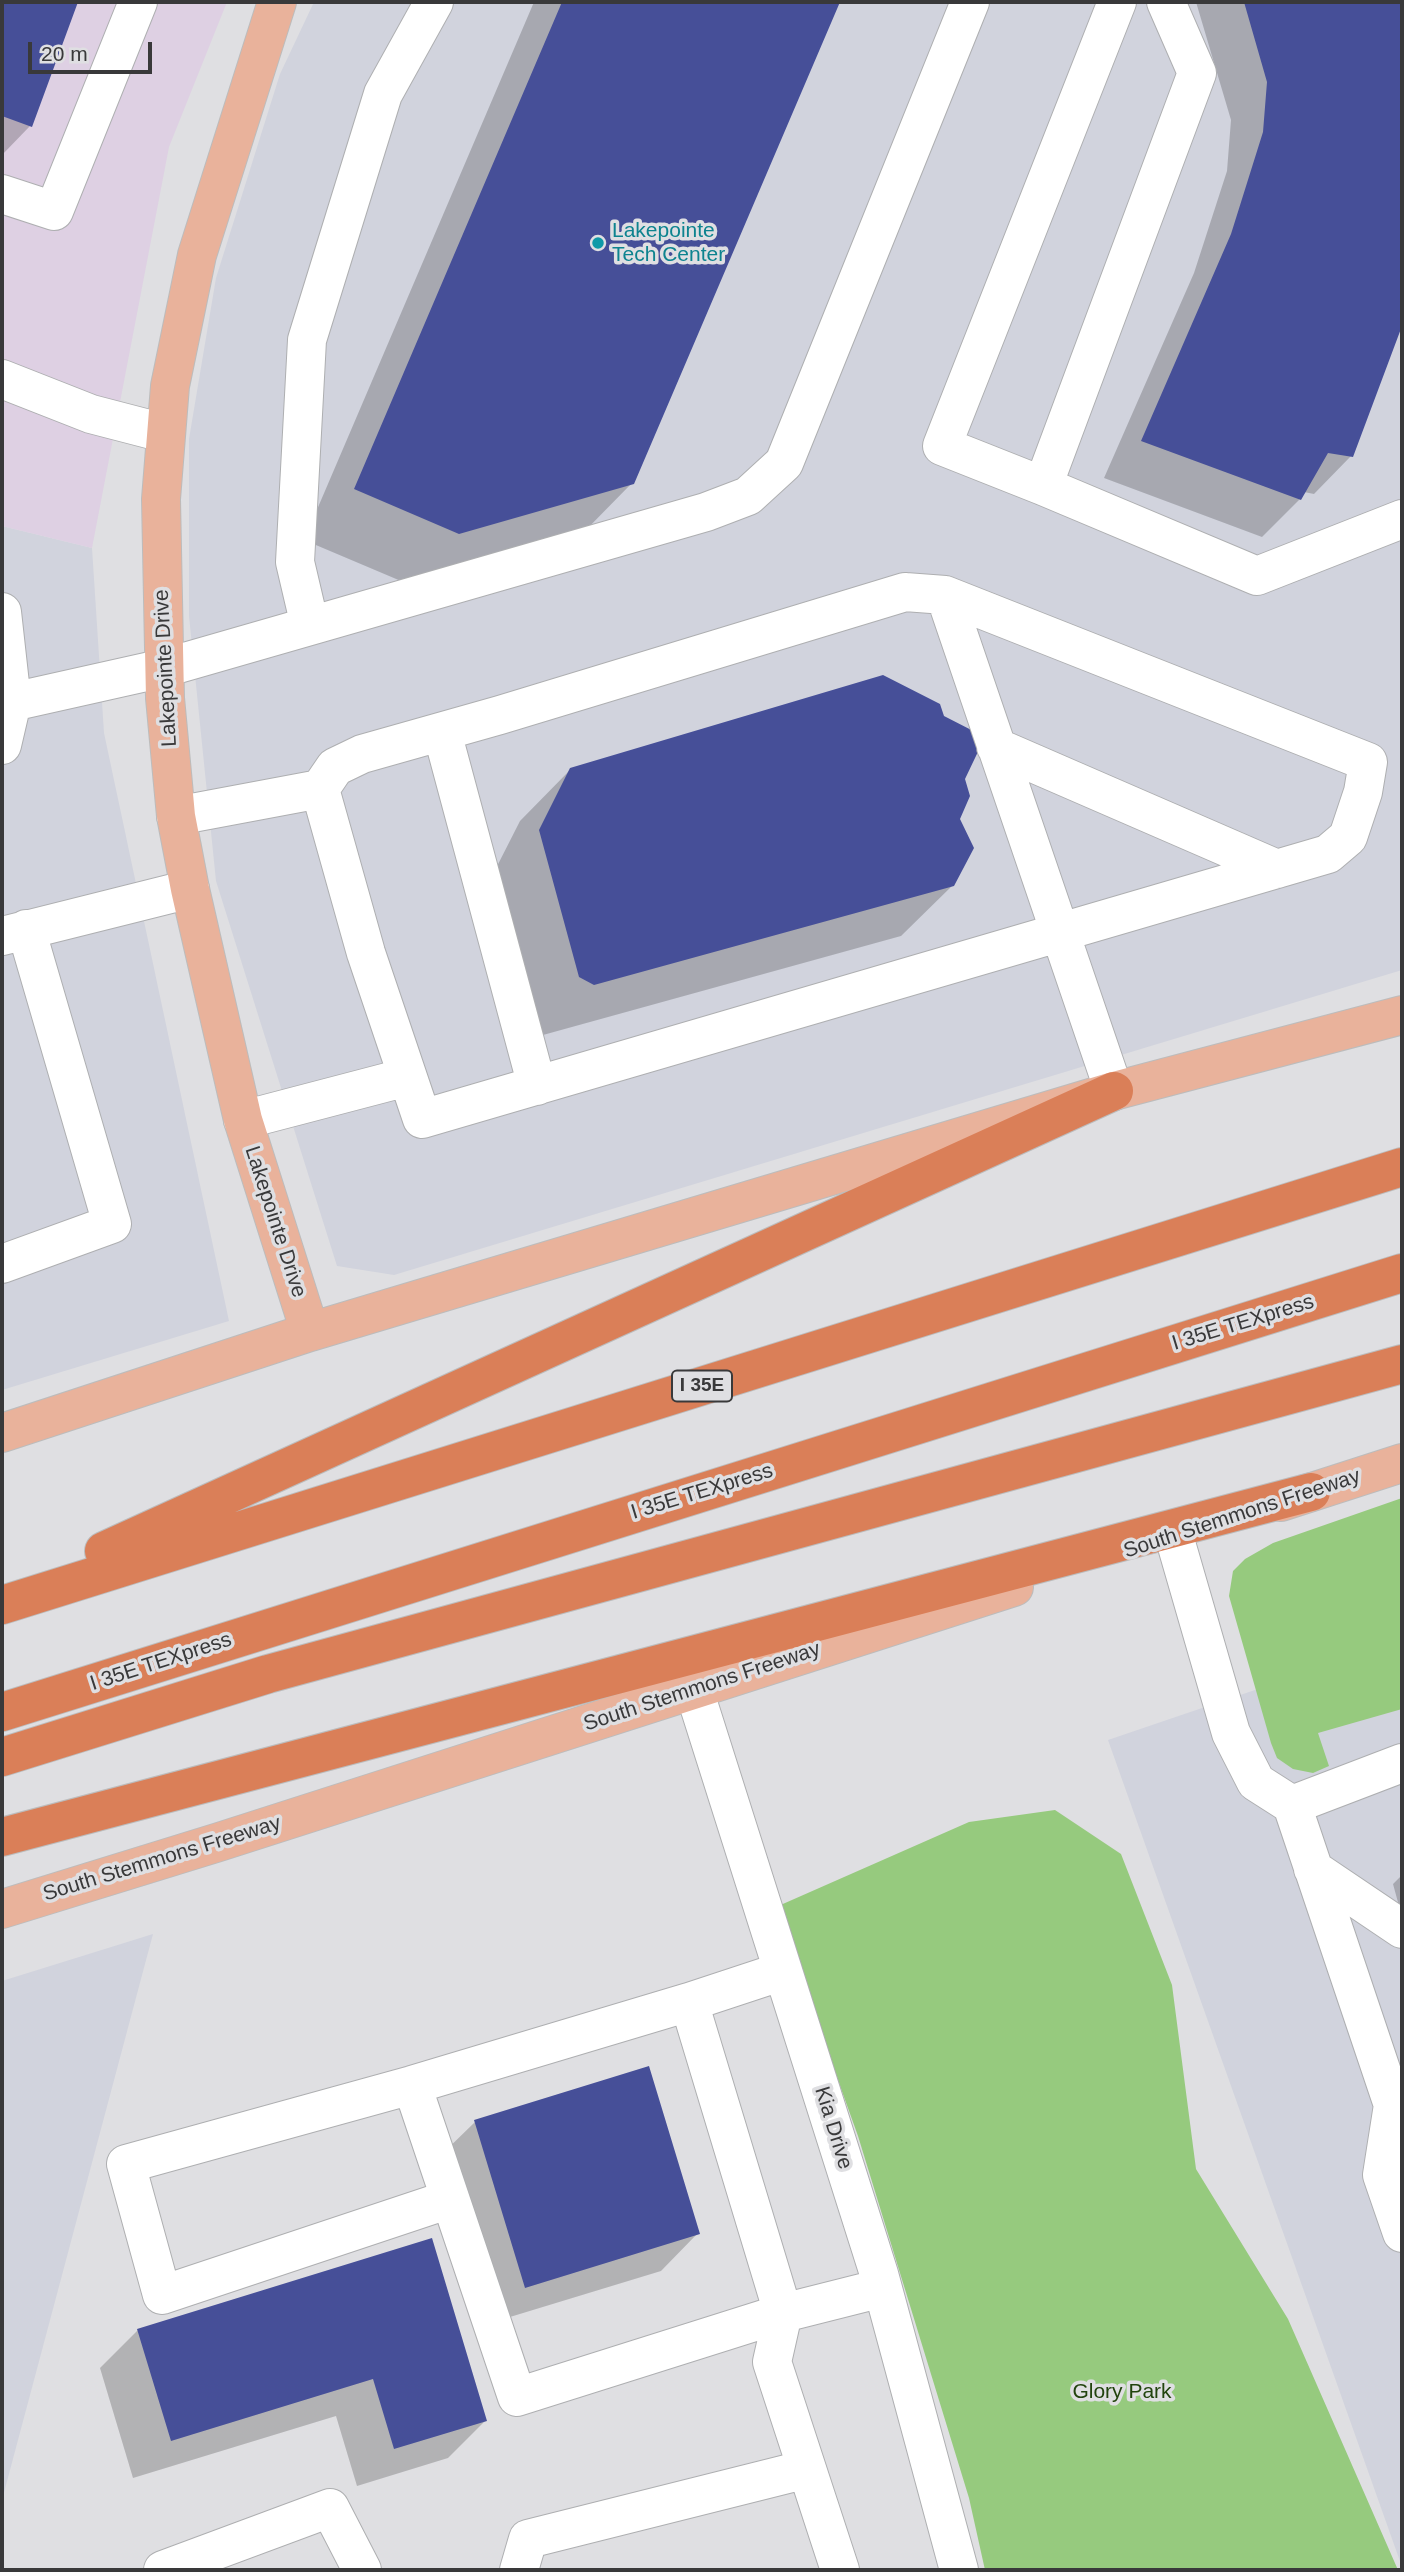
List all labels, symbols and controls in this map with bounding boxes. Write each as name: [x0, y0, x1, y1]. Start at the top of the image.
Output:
scale bar: [32, 28, 156, 72]
text: 20 m: [41, 42, 88, 65]
place label: Lakepointe Tech Center: [612, 218, 725, 268]
marker: Lakepointe Tech Center: [590, 235, 606, 251]
street label: Lakepointe Drive: [149, 589, 183, 747]
street label: Lakepointe Drive: [239, 1143, 311, 1301]
street label: I 35E TEXpress: [1169, 1289, 1317, 1357]
road number: I 35E: [672, 1370, 732, 1402]
street label: I 35E TEXpress: [628, 1458, 776, 1526]
street label: South Stemmons Freeway: [1120, 1464, 1364, 1564]
street label: I 35E TEXpress: [87, 1627, 235, 1697]
street label: South Stemmons Freeway: [580, 1637, 824, 1737]
street label: South Stemmons Freeway: [40, 1811, 284, 1907]
street label: Kia Drive: [808, 2084, 858, 2172]
park label: Glory Park: [1072, 2379, 1172, 2405]

